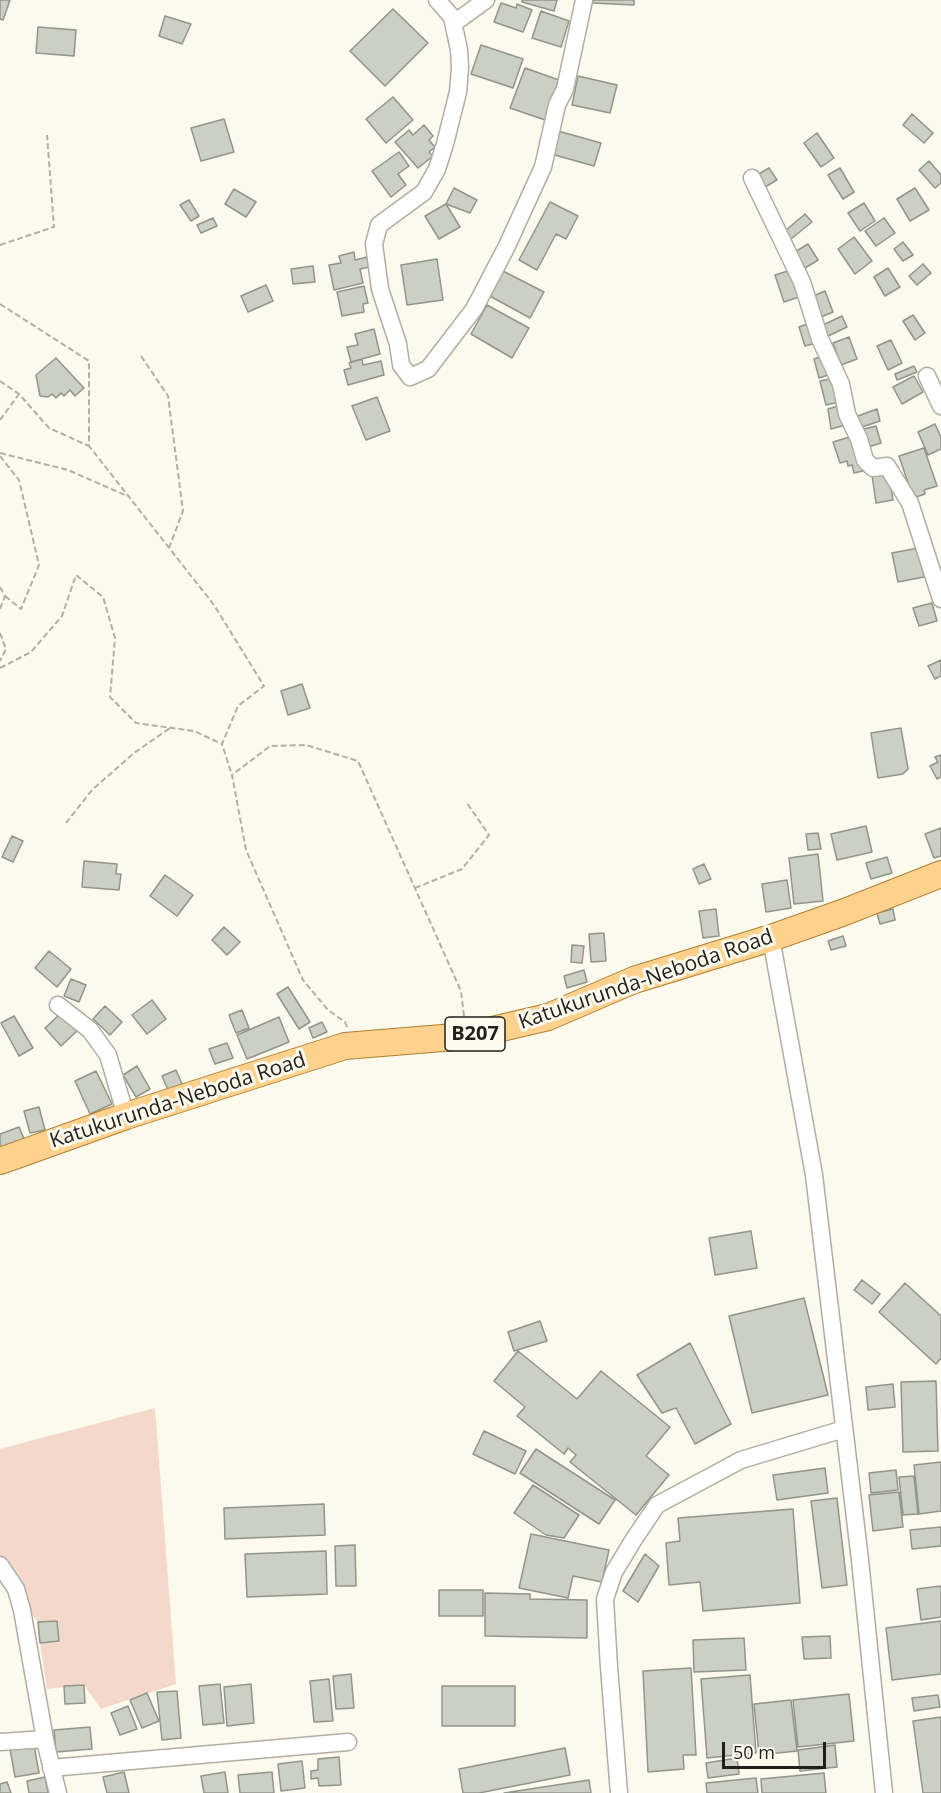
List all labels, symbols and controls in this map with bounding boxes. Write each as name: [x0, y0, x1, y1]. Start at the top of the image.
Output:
street label: Katukurunda-Neboda Road: [515, 925, 777, 1035]
road number: B207: [445, 1017, 505, 1051]
street label: Katukurunda-Neboda Road: [47, 1048, 309, 1154]
scale bar: [725, 1730, 828, 1768]
text: 50 m: [733, 1740, 775, 1764]

